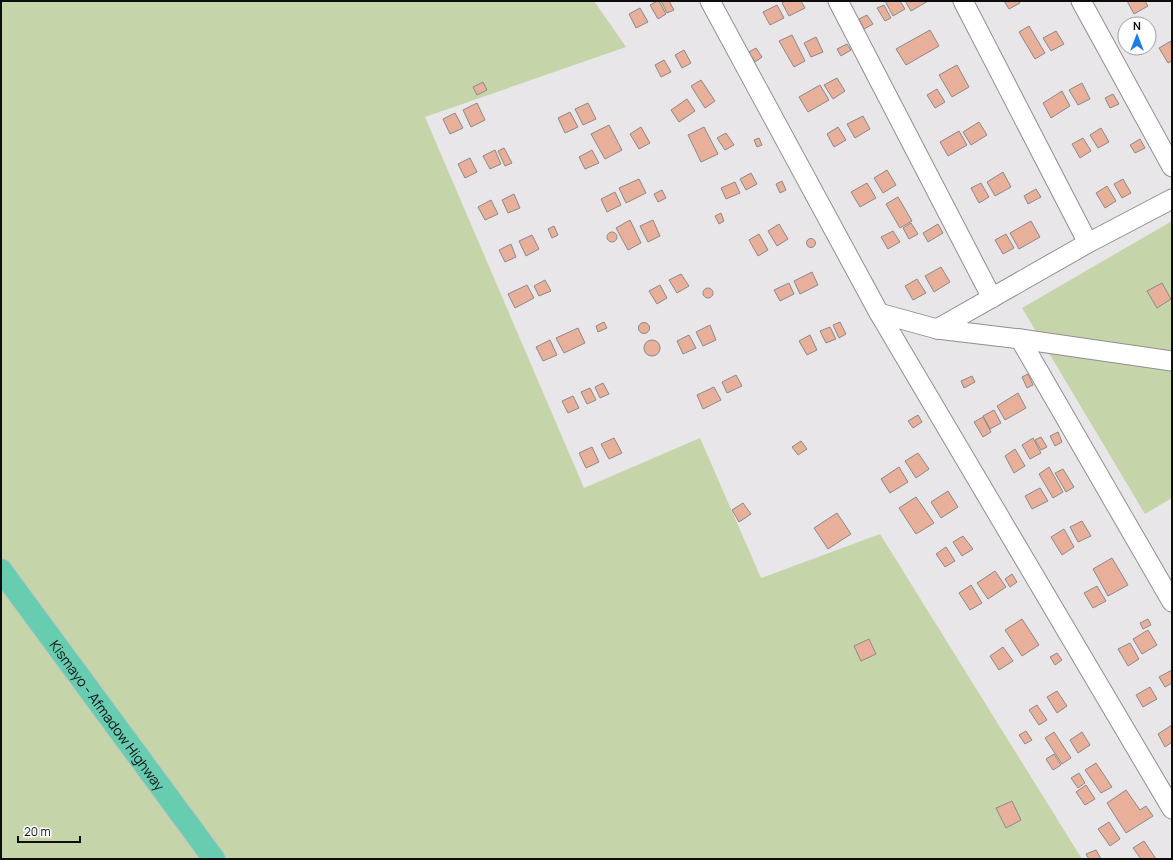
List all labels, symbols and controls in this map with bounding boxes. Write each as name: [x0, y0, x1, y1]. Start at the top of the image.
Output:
north arrow: [1117, 16, 1157, 56]
text: N: [1133, 18, 1141, 33]
street label: Kismayo - Afmadow Highway: [46, 636, 170, 795]
scale bar: [18, 818, 80, 844]
text: 20 m: [24, 823, 51, 840]

